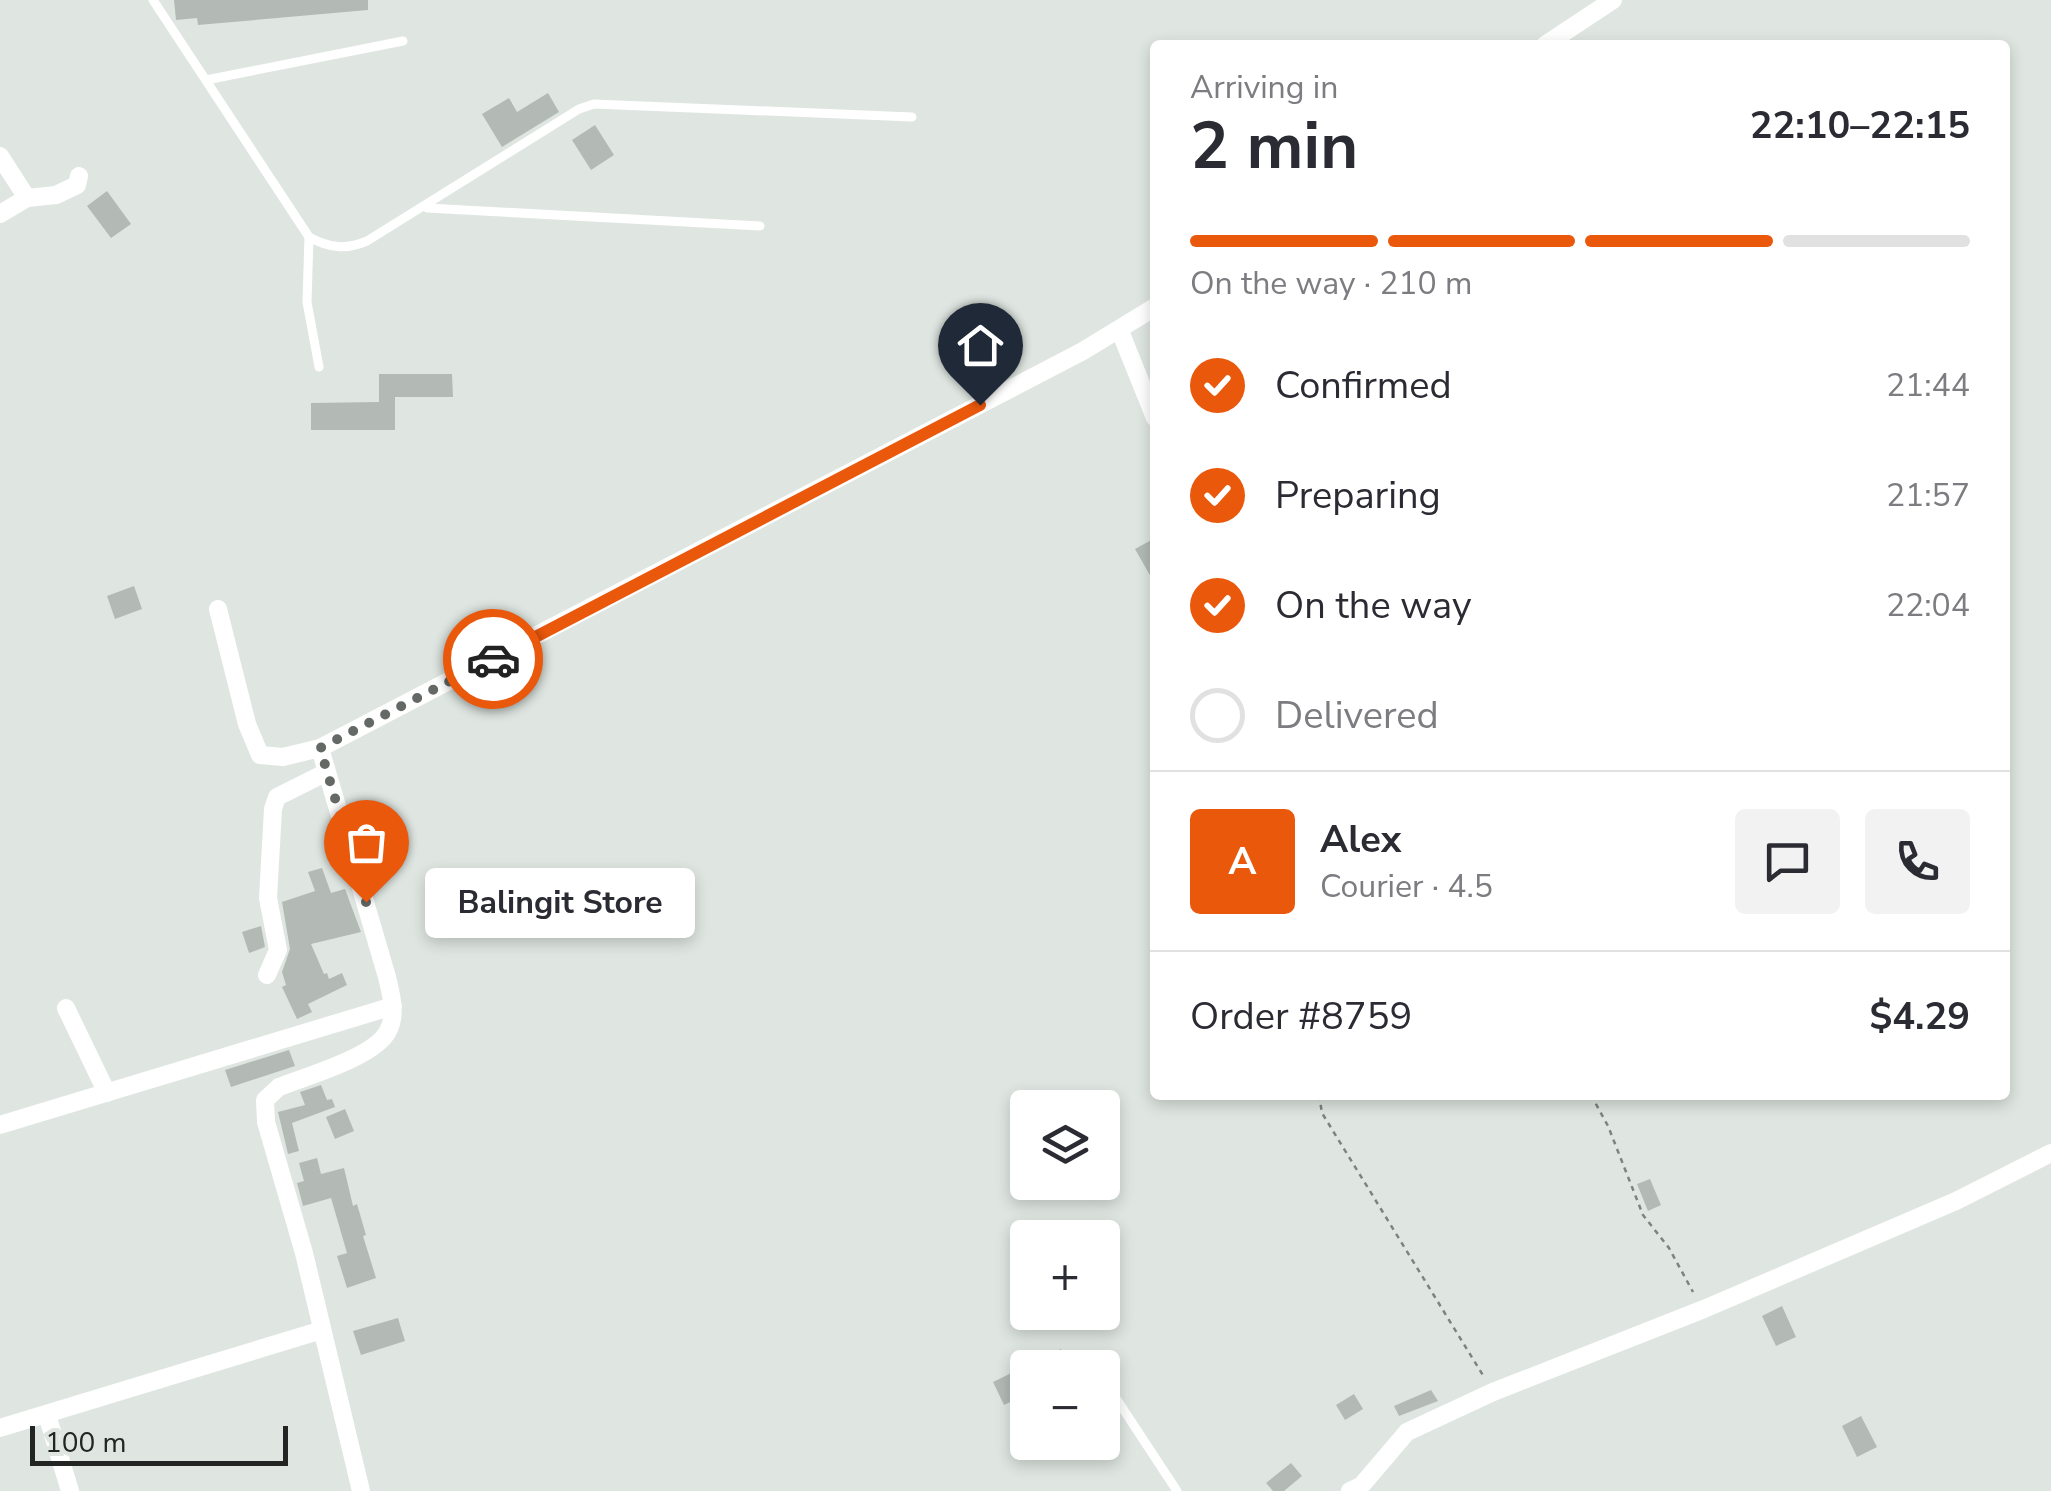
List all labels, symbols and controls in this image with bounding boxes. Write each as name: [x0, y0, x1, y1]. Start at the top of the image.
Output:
text: Arriving in: [1190, 66, 1338, 109]
text: 22:10–22:15: [1750, 100, 1970, 151]
text: 2 min: [1190, 102, 1358, 191]
text: On the way · 210 m: [1190, 262, 1472, 305]
pin: [938, 303, 1023, 406]
icon: home: [953, 318, 1008, 373]
icon: check: [1190, 358, 1245, 413]
text: Confirmed: [1275, 360, 1452, 411]
text: 21:44: [1886, 364, 1970, 407]
icon: check: [1190, 468, 1245, 523]
text: Preparing: [1275, 470, 1441, 521]
text: 21:57: [1886, 474, 1970, 517]
icon: check: [1190, 578, 1245, 633]
text: On the way: [1275, 580, 1471, 631]
text: 22:04: [1886, 584, 1970, 627]
courier: [443, 609, 543, 709]
icon: car: [466, 632, 521, 687]
text: Delivered: [1275, 690, 1439, 741]
pin: [324, 800, 409, 903]
button: chat: [1735, 809, 1840, 914]
button: phone: [1865, 809, 1970, 914]
text: Alex: [1320, 814, 1401, 865]
icon: bag: [339, 815, 394, 870]
text: A: [1228, 836, 1257, 887]
text: Courier · 4.5: [1320, 865, 1493, 908]
callout: Balingit Store: [426, 867, 696, 937]
text: Balingit Store: [457, 881, 663, 924]
text: Order #8759: [1190, 991, 1412, 1042]
text: $4.29: [1869, 991, 1970, 1042]
map controls: [1010, 1090, 1120, 1460]
button: layers: [1010, 1090, 1120, 1200]
button: +: [1010, 1220, 1120, 1330]
button: −: [1010, 1350, 1120, 1460]
scale bar: [30, 1421, 288, 1466]
text: 100 m: [45, 1424, 127, 1462]

